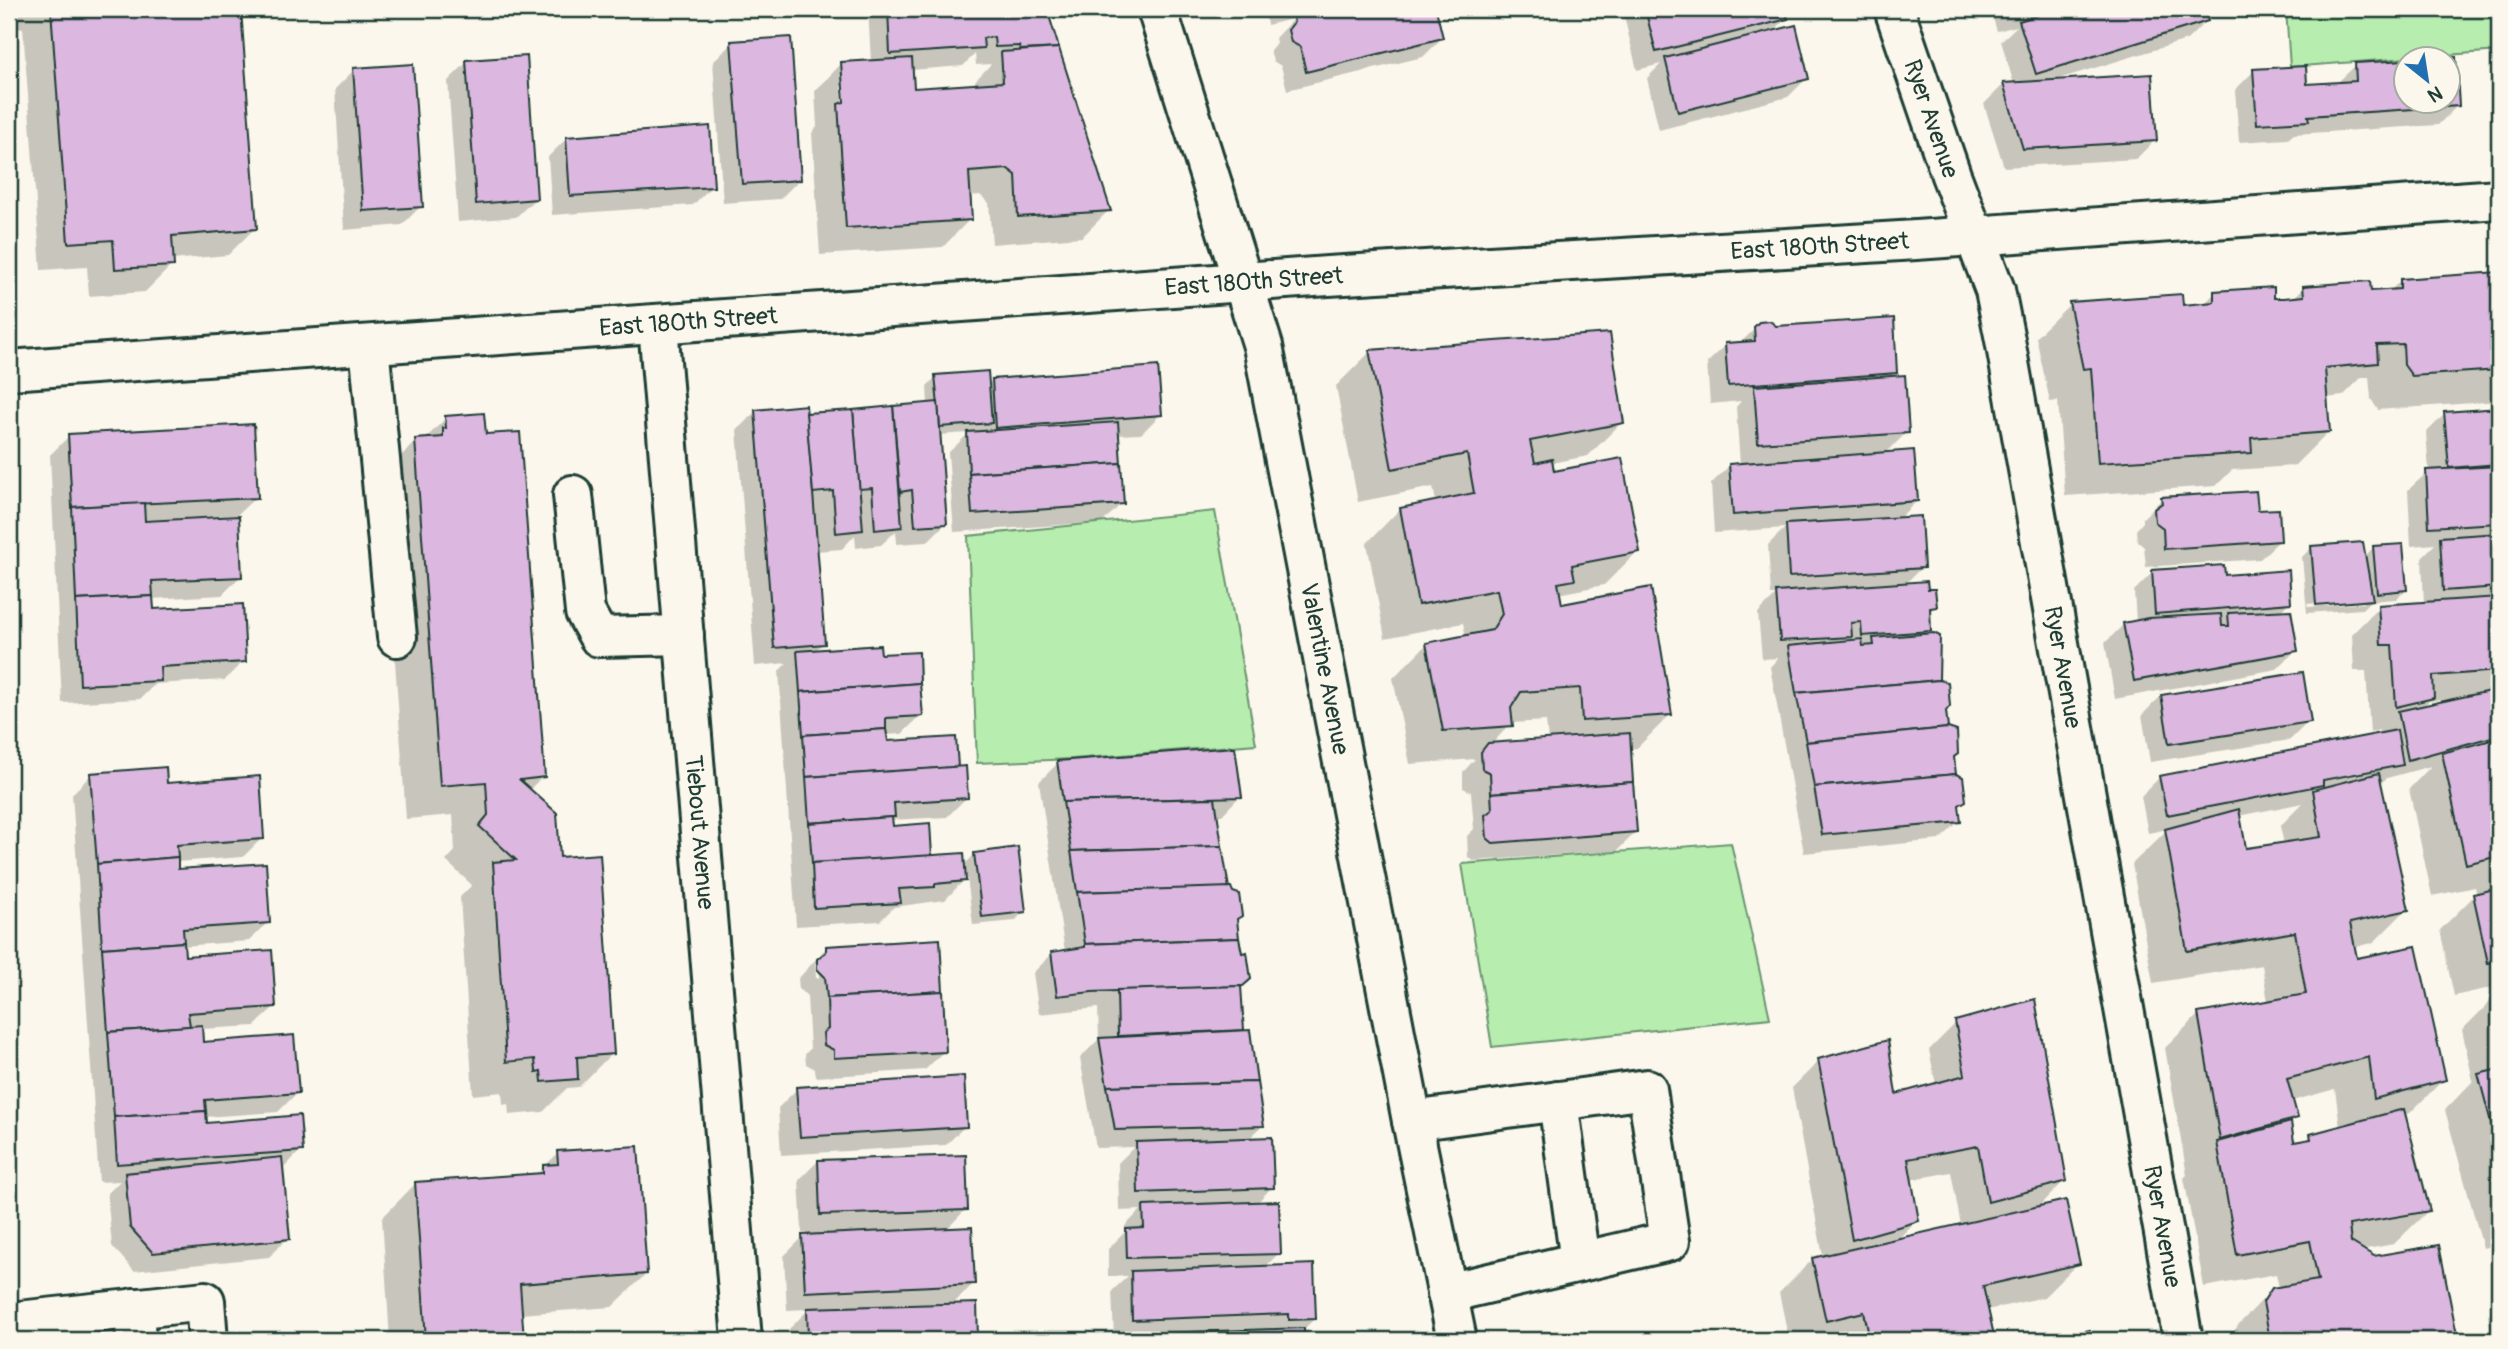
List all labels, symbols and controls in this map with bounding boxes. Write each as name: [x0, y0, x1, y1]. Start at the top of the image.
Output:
north arrow: [2392, 46, 2462, 116]
street label: Ryer Avenue: [1898, 56, 1965, 182]
text: N: [2423, 80, 2447, 108]
street label: East 180th Street: [1730, 226, 1910, 266]
street label: East 180th Street: [1164, 261, 1344, 302]
street label: East 180th Street: [598, 301, 779, 342]
street label: Valentine Avenue: [1294, 581, 1356, 757]
street label: Ryer Avenue: [2038, 604, 2088, 731]
street label: Tiebout Avenue: [679, 754, 721, 911]
street label: Ryer Avenue: [2138, 1163, 2188, 1290]

